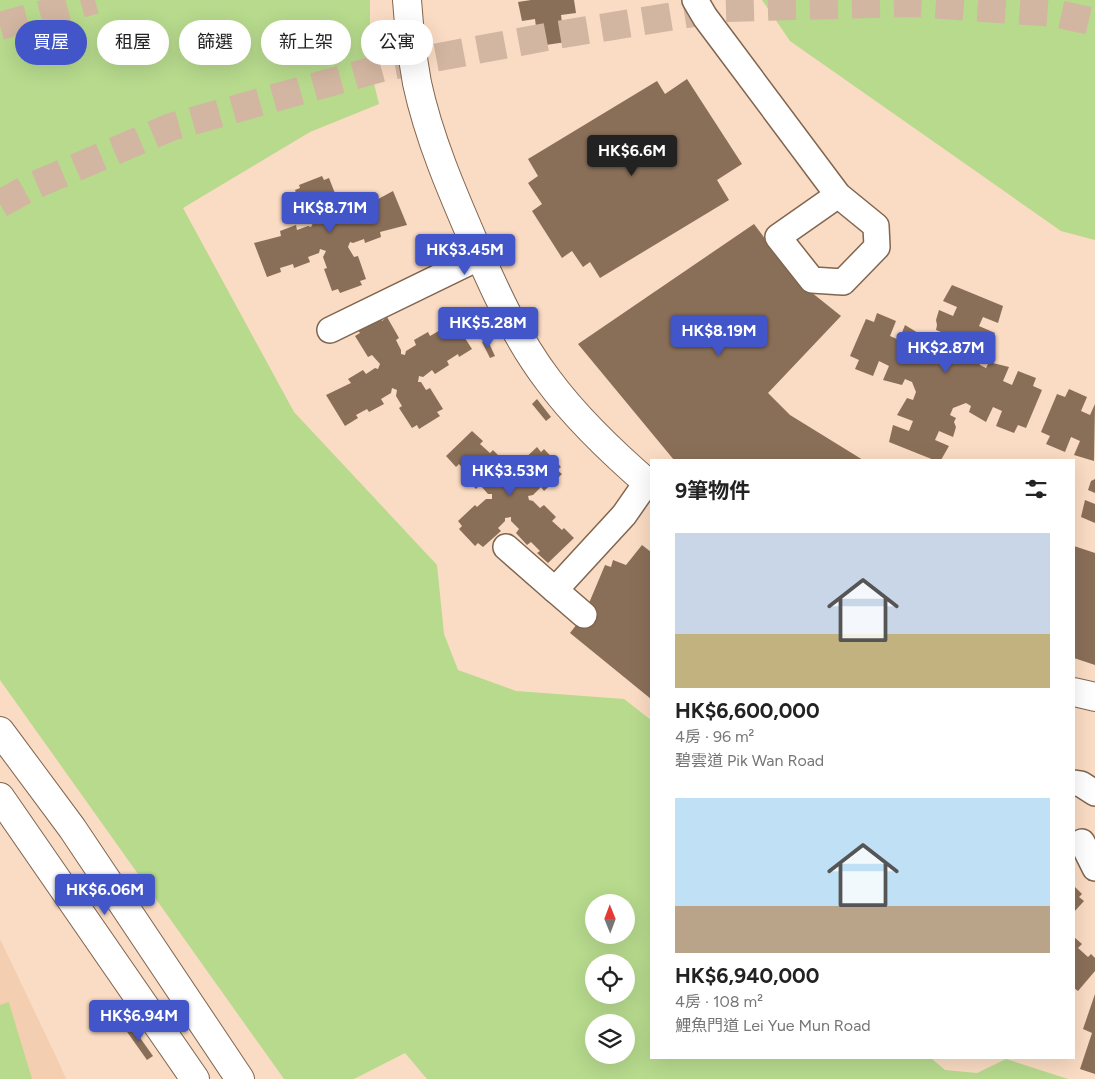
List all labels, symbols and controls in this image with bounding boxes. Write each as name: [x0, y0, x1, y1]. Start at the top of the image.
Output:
chip: 買屋: [15, 20, 87, 65]
chip: 租屋: [97, 20, 169, 65]
chip: 篩選: [179, 20, 251, 65]
chip: 新上架: [261, 20, 351, 65]
chip: 公寓: [361, 20, 433, 65]
pin: HK$6.6M: [586, 134, 678, 177]
text: HK$6.6M: [598, 141, 666, 160]
pin: HK$8.71M: [278, 192, 382, 234]
text: HK$8.71M: [293, 198, 367, 217]
pin: HK$3.45M: [413, 234, 517, 276]
text: HK$3.45M: [426, 240, 504, 259]
pin: HK$5.28M: [436, 306, 540, 349]
text: HK$5.28M: [449, 313, 527, 332]
pin: HK$8.19M: [667, 314, 771, 357]
text: HK$8.19M: [681, 321, 757, 340]
pin: HK$2.87M: [894, 332, 998, 374]
text: HK$2.87M: [907, 338, 985, 357]
pin: HK$3.53M: [458, 454, 562, 497]
text: HK$3.53M: [472, 461, 548, 480]
icon: filters: [1022, 475, 1050, 503]
text: 9筆物件: [675, 478, 750, 503]
icon: home: [818, 565, 908, 655]
text: HK$6,600,000: [675, 698, 820, 723]
text: 4房 · 96 m²: [675, 727, 754, 746]
text: 碧雲道 Pik Wan Road: [675, 751, 824, 770]
icon: home: [818, 830, 908, 920]
pin: HK$6.06M: [53, 874, 157, 916]
text: HK$6.06M: [66, 880, 144, 899]
north arrow: [585, 894, 635, 944]
map controls: [585, 894, 635, 1064]
button: locate: [585, 954, 635, 1004]
text: HK$6,940,000: [675, 963, 819, 988]
text: 4房 · 108 m²: [675, 992, 763, 1011]
pin: HK$6.94M: [87, 1000, 191, 1042]
text: HK$6.94M: [100, 1006, 178, 1025]
button: layers: [585, 1014, 635, 1064]
text: 鯉魚門道 Lei Yue Mun Road: [675, 1016, 871, 1035]

